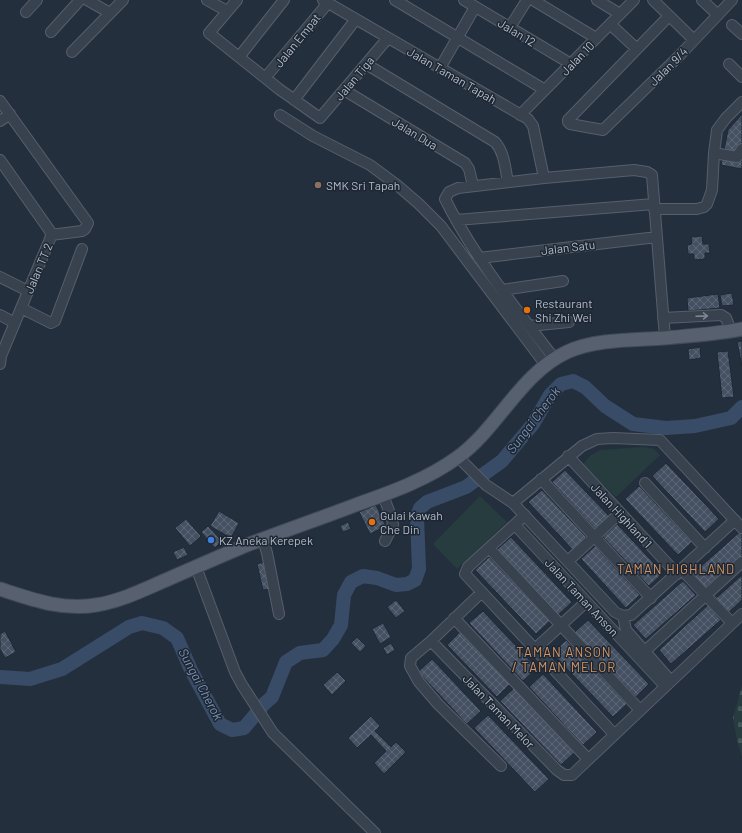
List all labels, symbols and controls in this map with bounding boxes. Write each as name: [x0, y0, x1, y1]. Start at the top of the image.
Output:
street label: Jalan Empat: [271, 10, 323, 70]
street label: Jalan 12: [496, 15, 538, 49]
street label: Jalan 10: [557, 38, 597, 78]
street label: Jalan Taman Tapah: [405, 44, 499, 106]
street label: Jalan 9/4: [646, 44, 690, 88]
street label: Jalan Tiga: [332, 53, 376, 103]
street label: Jalan Dua: [390, 114, 440, 152]
place label: SMK Sri Tapah: [326, 178, 400, 192]
marker: SMK Sri Tapah: [313, 180, 323, 190]
street label: Jalan Satu: [540, 237, 596, 257]
street label: Jalan TT 2: [21, 241, 55, 295]
place label: Restaurant Shi Zhi Wei: [535, 296, 593, 324]
marker: Restaurant Shi Zhi Wei: [522, 305, 532, 315]
one-way arrow: [695, 312, 708, 320]
water label: Sungai Cherok: [503, 383, 564, 456]
street label: Jalan Highland 1: [589, 480, 655, 550]
place label: Gulai Kawah Che Din: [380, 508, 443, 536]
marker: Gulai Kawah Che Din: [367, 517, 377, 527]
place label: KZ Aneka Kerepek: [219, 533, 313, 547]
marker: KZ Aneka Kerepek: [206, 535, 216, 545]
street label: Jalan Taman Anson: [542, 555, 622, 639]
district label: TAMAN HIGHLAND: [617, 561, 735, 577]
district label: TAMAN ANSON / TAMAN MELOR: [512, 644, 616, 675]
water label: Sungai Cherok: [175, 645, 227, 723]
street label: Jalan Taman Melor: [460, 671, 538, 751]

